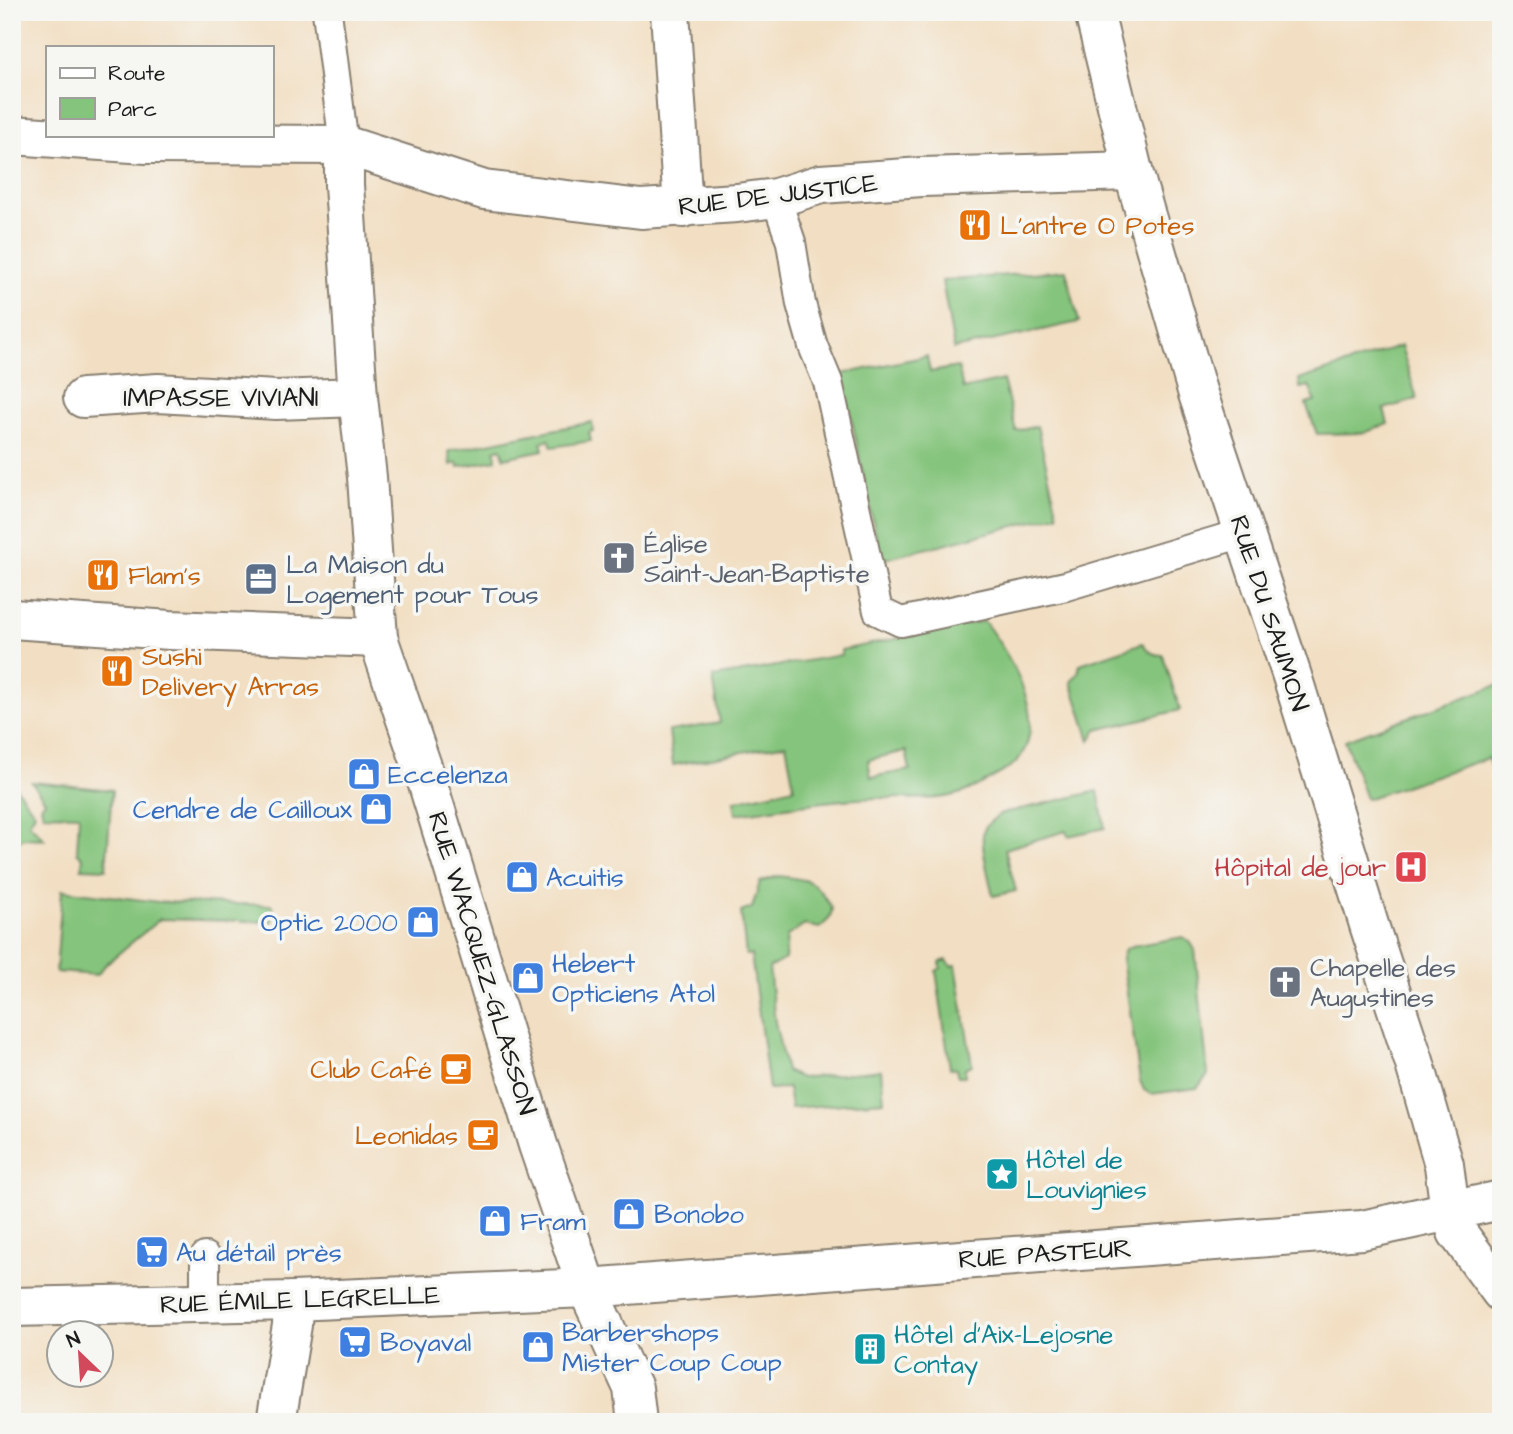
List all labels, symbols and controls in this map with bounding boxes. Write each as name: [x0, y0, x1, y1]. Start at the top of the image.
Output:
legend: [46, 46, 273, 136]
text: Route: [108, 59, 165, 88]
text: Parc: [108, 95, 157, 124]
street label: RUE DE JUSTICE: [676, 165, 880, 225]
restaurant icon: L'antre O Potes: [956, 206, 994, 244]
place label: L'antre O Potes: [1000, 208, 1194, 244]
street label: IMPASSE VIVIANI: [123, 380, 319, 416]
street label: RUE DU SAUMON: [1220, 511, 1318, 716]
place label: Église Saint-Jean-Baptiste: [644, 526, 870, 592]
church icon: Église Saint-Jean-Baptiste: [600, 539, 638, 577]
place label: La Maison du Logement pour Tous: [286, 547, 538, 615]
restaurant icon: Flam's: [84, 556, 122, 594]
place label: Flam's: [128, 558, 201, 594]
office icon: La Maison du Logement pour Tous: [242, 560, 280, 598]
place label: Sushi Delivery Arras: [142, 639, 319, 707]
restaurant icon: Sushi Delivery Arras: [98, 652, 136, 690]
shop icon: Eccelenza: [345, 755, 383, 793]
place label: Eccelenza: [388, 757, 508, 793]
shop icon: Cendre de Cailloux: [357, 790, 395, 828]
place label: Cendre de Cailloux: [133, 792, 353, 828]
street label: RUE WACQUEZ-GLASSON: [419, 807, 545, 1119]
hospital icon: Hôpital de jour: [1392, 848, 1430, 886]
place label: Hôpital de jour: [1214, 850, 1386, 886]
shop icon: Acuitis: [503, 858, 541, 896]
place label: Acuitis: [546, 860, 624, 896]
shop icon: Optic 2000: [404, 903, 442, 941]
place label: Optic 2000: [261, 905, 398, 941]
place label: Hebert Opticiens Atol: [552, 946, 715, 1012]
place label: Chapelle des Augustines: [1310, 950, 1456, 1018]
shop icon: Hebert Opticiens Atol: [509, 959, 547, 997]
church icon: Chapelle des Augustines: [1266, 963, 1304, 1001]
cafe icon: Club Café: [437, 1050, 475, 1088]
place label: Club Café: [310, 1052, 432, 1088]
cafe icon: Leonidas: [464, 1116, 502, 1154]
place label: Leonidas: [355, 1118, 458, 1154]
place label: Hôtel de Louvignies: [1026, 1142, 1147, 1210]
place icon: Hôtel de Louvignies: [983, 1155, 1021, 1193]
shop icon: Bonobo: [610, 1195, 648, 1233]
place label: Bonobo: [654, 1197, 744, 1233]
shop icon: Fram: [476, 1202, 514, 1240]
place label: Fram: [520, 1204, 587, 1240]
street label: RUE PASTEUR: [957, 1230, 1133, 1278]
supermarket icon: Au détail près: [133, 1233, 171, 1271]
place label: Au détail près: [176, 1235, 342, 1271]
street label: RUE ÉMILE LEGRELLE: [159, 1277, 441, 1323]
place label: Barbershops Mister Coup Coup: [562, 1315, 782, 1381]
place label: Hôtel d'Aix-Lejosne Contay: [894, 1317, 1113, 1385]
north arrow: [46, 1318, 116, 1388]
supermarket icon: Boyaval: [336, 1323, 374, 1361]
text: N: [62, 1325, 85, 1355]
place label: Boyaval: [380, 1325, 471, 1363]
shop icon: Barbershops Mister Coup Coup: [519, 1328, 557, 1366]
building icon: Hôtel d'Aix-Lejosne Contay: [851, 1330, 889, 1368]

